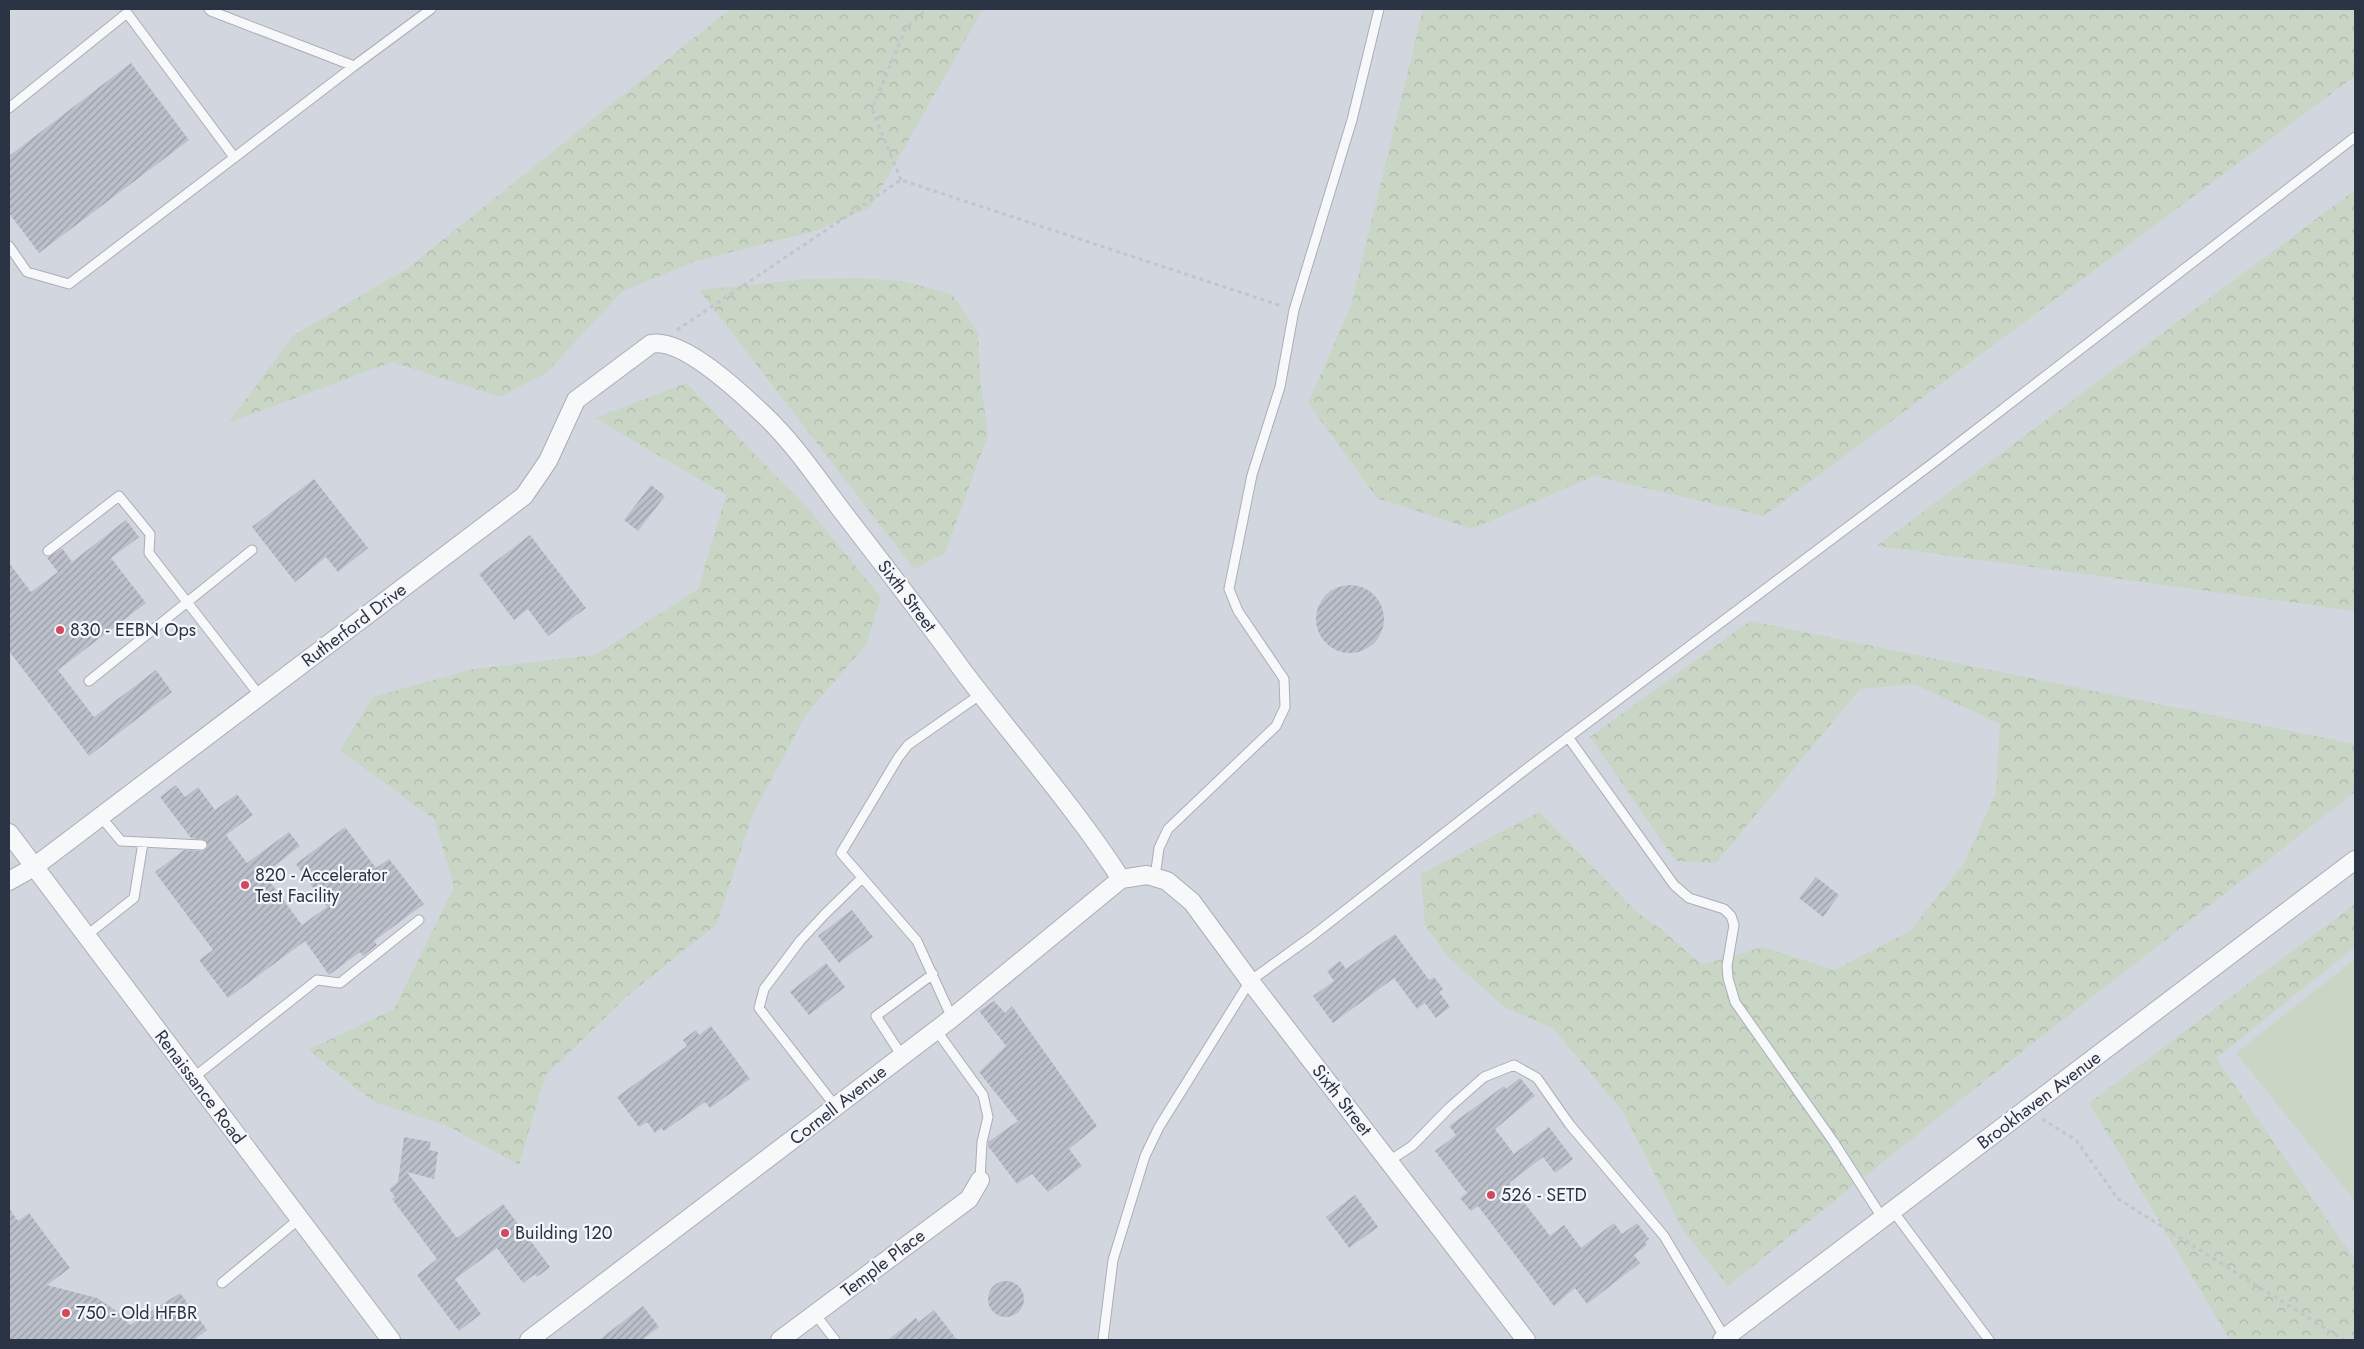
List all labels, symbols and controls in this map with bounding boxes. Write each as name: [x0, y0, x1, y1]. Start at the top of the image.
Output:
street label: Sixth Street: [871, 555, 943, 638]
street label: Rutherford Drive: [296, 577, 412, 673]
place label: 830 - EEBN Ops: [70, 617, 196, 643]
marker: 830 - EEBN Ops: [54, 624, 66, 636]
place label: 820 - Accelerator Test Facility: [255, 862, 388, 909]
marker: 820 - Accelerator Test Facility: [239, 879, 251, 891]
street label: Renaissance Road: [148, 1025, 252, 1149]
street label: Brookhaven Avenue: [1972, 1045, 2106, 1155]
street label: Cornell Avenue: [784, 1059, 892, 1151]
street label: Sixth Street: [1306, 1059, 1379, 1142]
place label: 526 - SETD: [1501, 1182, 1587, 1208]
marker: 526 - SETD: [1485, 1189, 1497, 1201]
place label: Building 120: [515, 1220, 613, 1246]
street label: Temple Place: [835, 1223, 931, 1303]
marker: Building 120: [499, 1227, 511, 1239]
place label: 750 - Old HFBR: [76, 1300, 197, 1326]
marker: 750 - Old HFBR: [60, 1307, 72, 1319]

